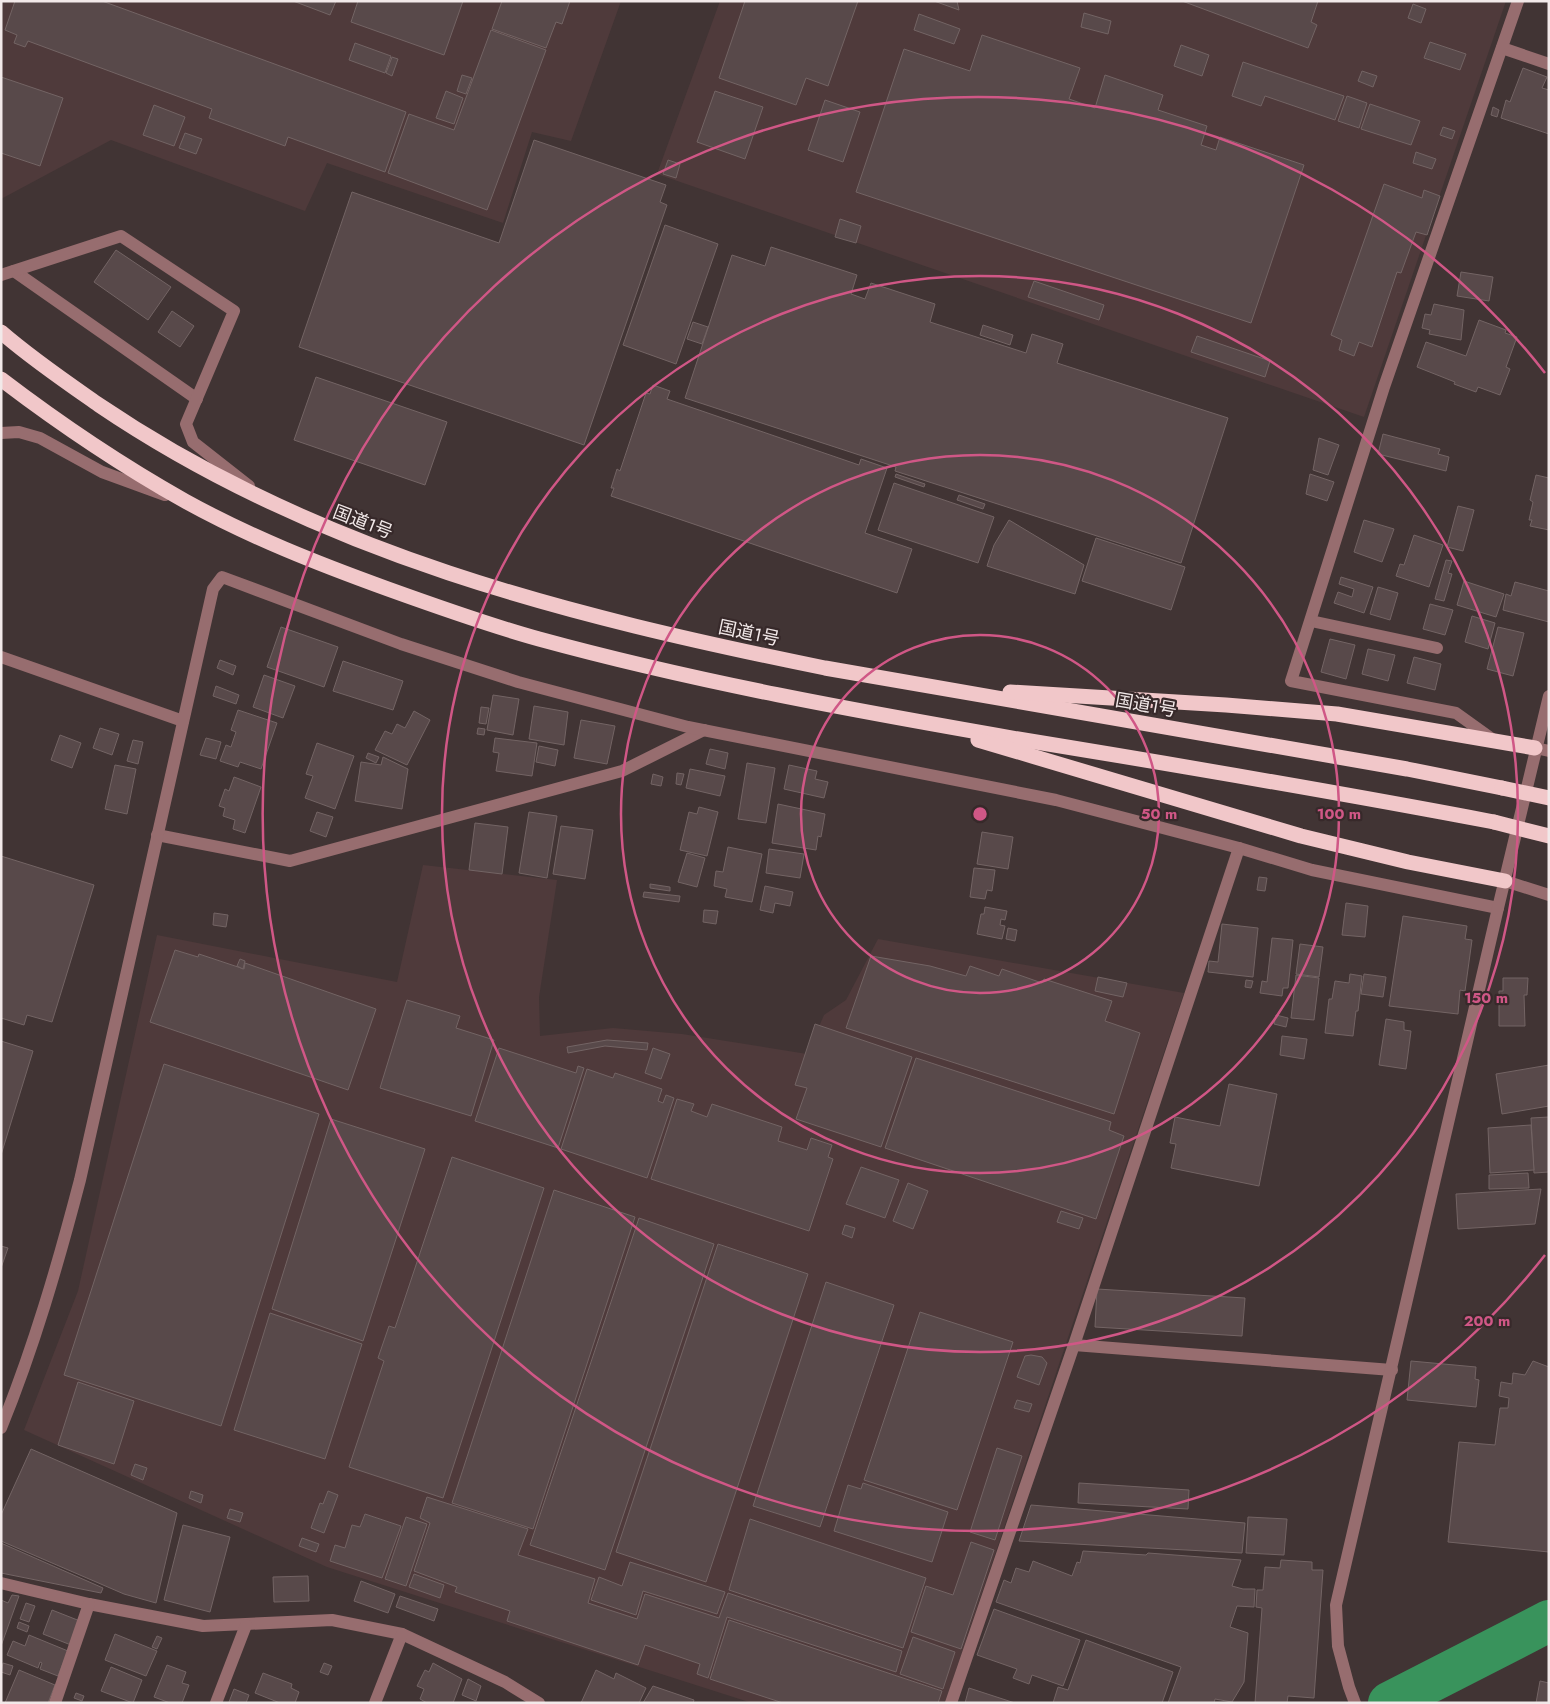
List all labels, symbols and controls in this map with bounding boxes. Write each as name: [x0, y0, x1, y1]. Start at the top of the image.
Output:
street label: 国道1号: [329, 499, 397, 545]
street label: 国道1号: [716, 614, 782, 652]
street label: 国道1号: [1113, 687, 1179, 723]
text: 50 m: [1141, 803, 1177, 825]
text: 100 m: [1317, 803, 1361, 825]
centre of rings: [971, 805, 989, 823]
text: 150 m: [1464, 987, 1508, 1009]
text: 200 m: [1464, 1310, 1510, 1332]

